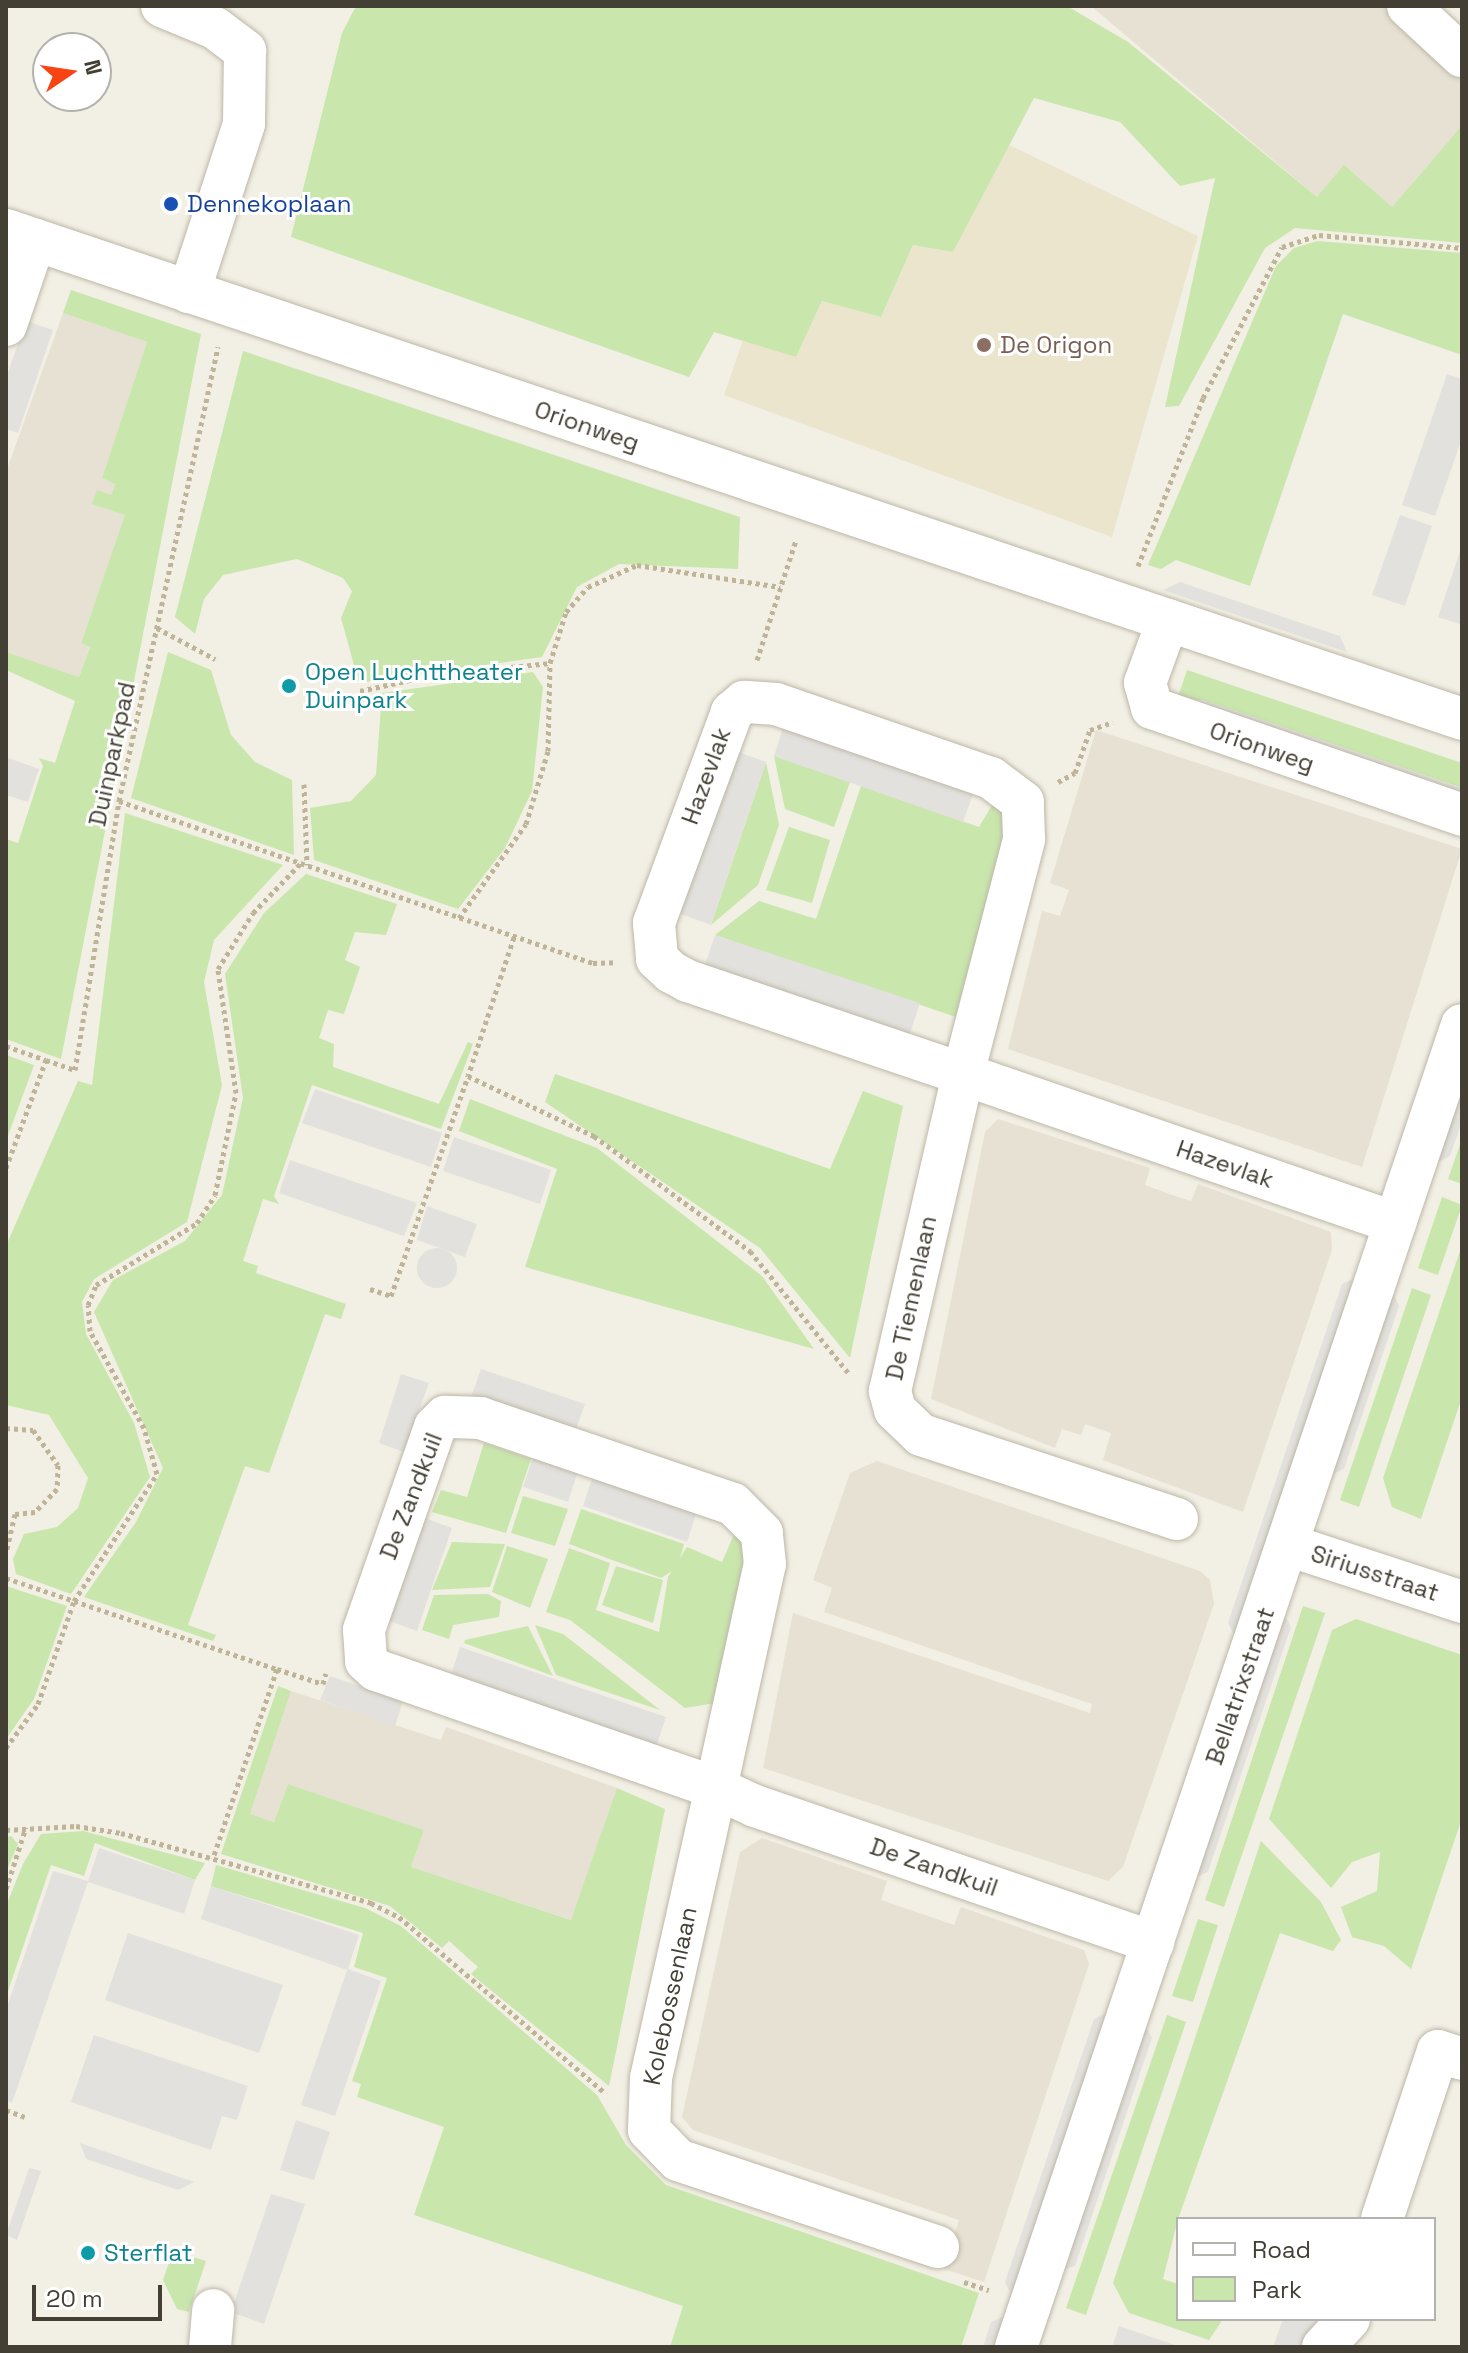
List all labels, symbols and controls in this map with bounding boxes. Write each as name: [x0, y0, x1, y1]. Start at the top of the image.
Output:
north arrow: [32, 32, 112, 112]
text: N: [78, 57, 109, 77]
place label: Dennekoplaan: [187, 190, 352, 218]
marker: Dennekoplaan: [162, 195, 180, 213]
place label: De Origon: [1000, 331, 1112, 359]
marker: De Origon: [975, 336, 993, 354]
street label: Orionweg: [531, 395, 643, 457]
place label: Open Luchttheater Duinpark: [305, 658, 523, 714]
marker: Open Luchttheater Duinpark: [280, 677, 298, 695]
street label: Duinparkpad: [83, 679, 141, 829]
street label: Orionweg: [1206, 716, 1318, 778]
street label: Hazevlak: [675, 724, 737, 828]
street label: Hazevlak: [1173, 1134, 1277, 1194]
street label: De Tiemenlaan: [879, 1213, 943, 1383]
street label: De Zandkuil: [374, 1429, 448, 1563]
street label: Siriusstraat: [1307, 1539, 1443, 1607]
street label: Bellatrixstraat: [1200, 1603, 1280, 1769]
street label: De Zandkuil: [866, 1832, 1002, 1902]
street label: Kolebossenlaan: [637, 1904, 703, 2088]
legend: [1176, 2217, 1436, 2321]
text: Road: [1252, 2234, 1311, 2265]
place label: Sterflat: [104, 2239, 193, 2267]
marker: Sterflat: [79, 2244, 97, 2262]
scale bar: [36, 2269, 166, 2319]
text: Park: [1252, 2274, 1302, 2305]
text: 20 m: [46, 2283, 103, 2314]

